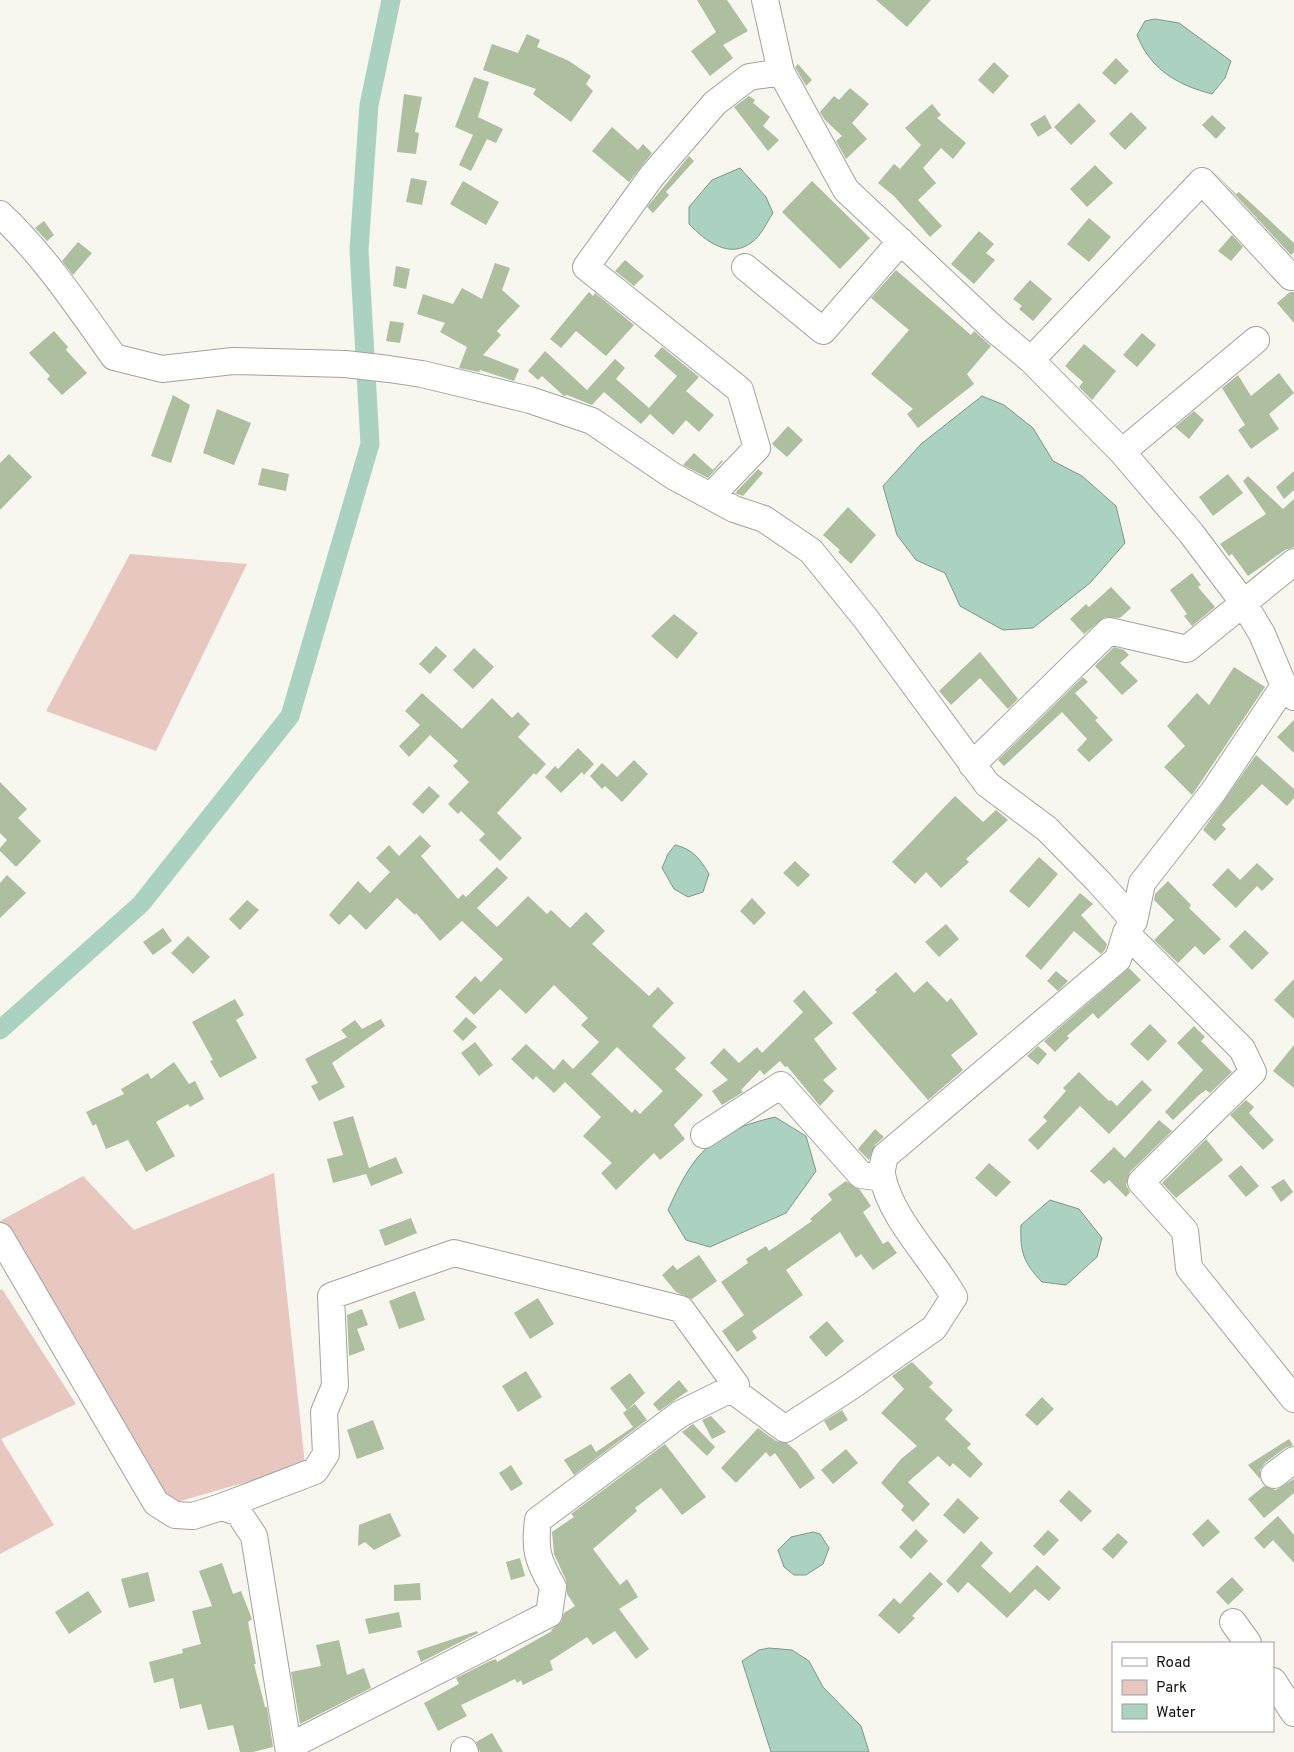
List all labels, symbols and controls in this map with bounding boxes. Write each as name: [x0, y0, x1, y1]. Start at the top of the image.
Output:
legend: [1112, 1642, 1274, 1732]
text: Road: [1156, 1654, 1191, 1673]
text: Park: [1156, 1679, 1187, 1698]
text: Water: [1156, 1704, 1196, 1723]

